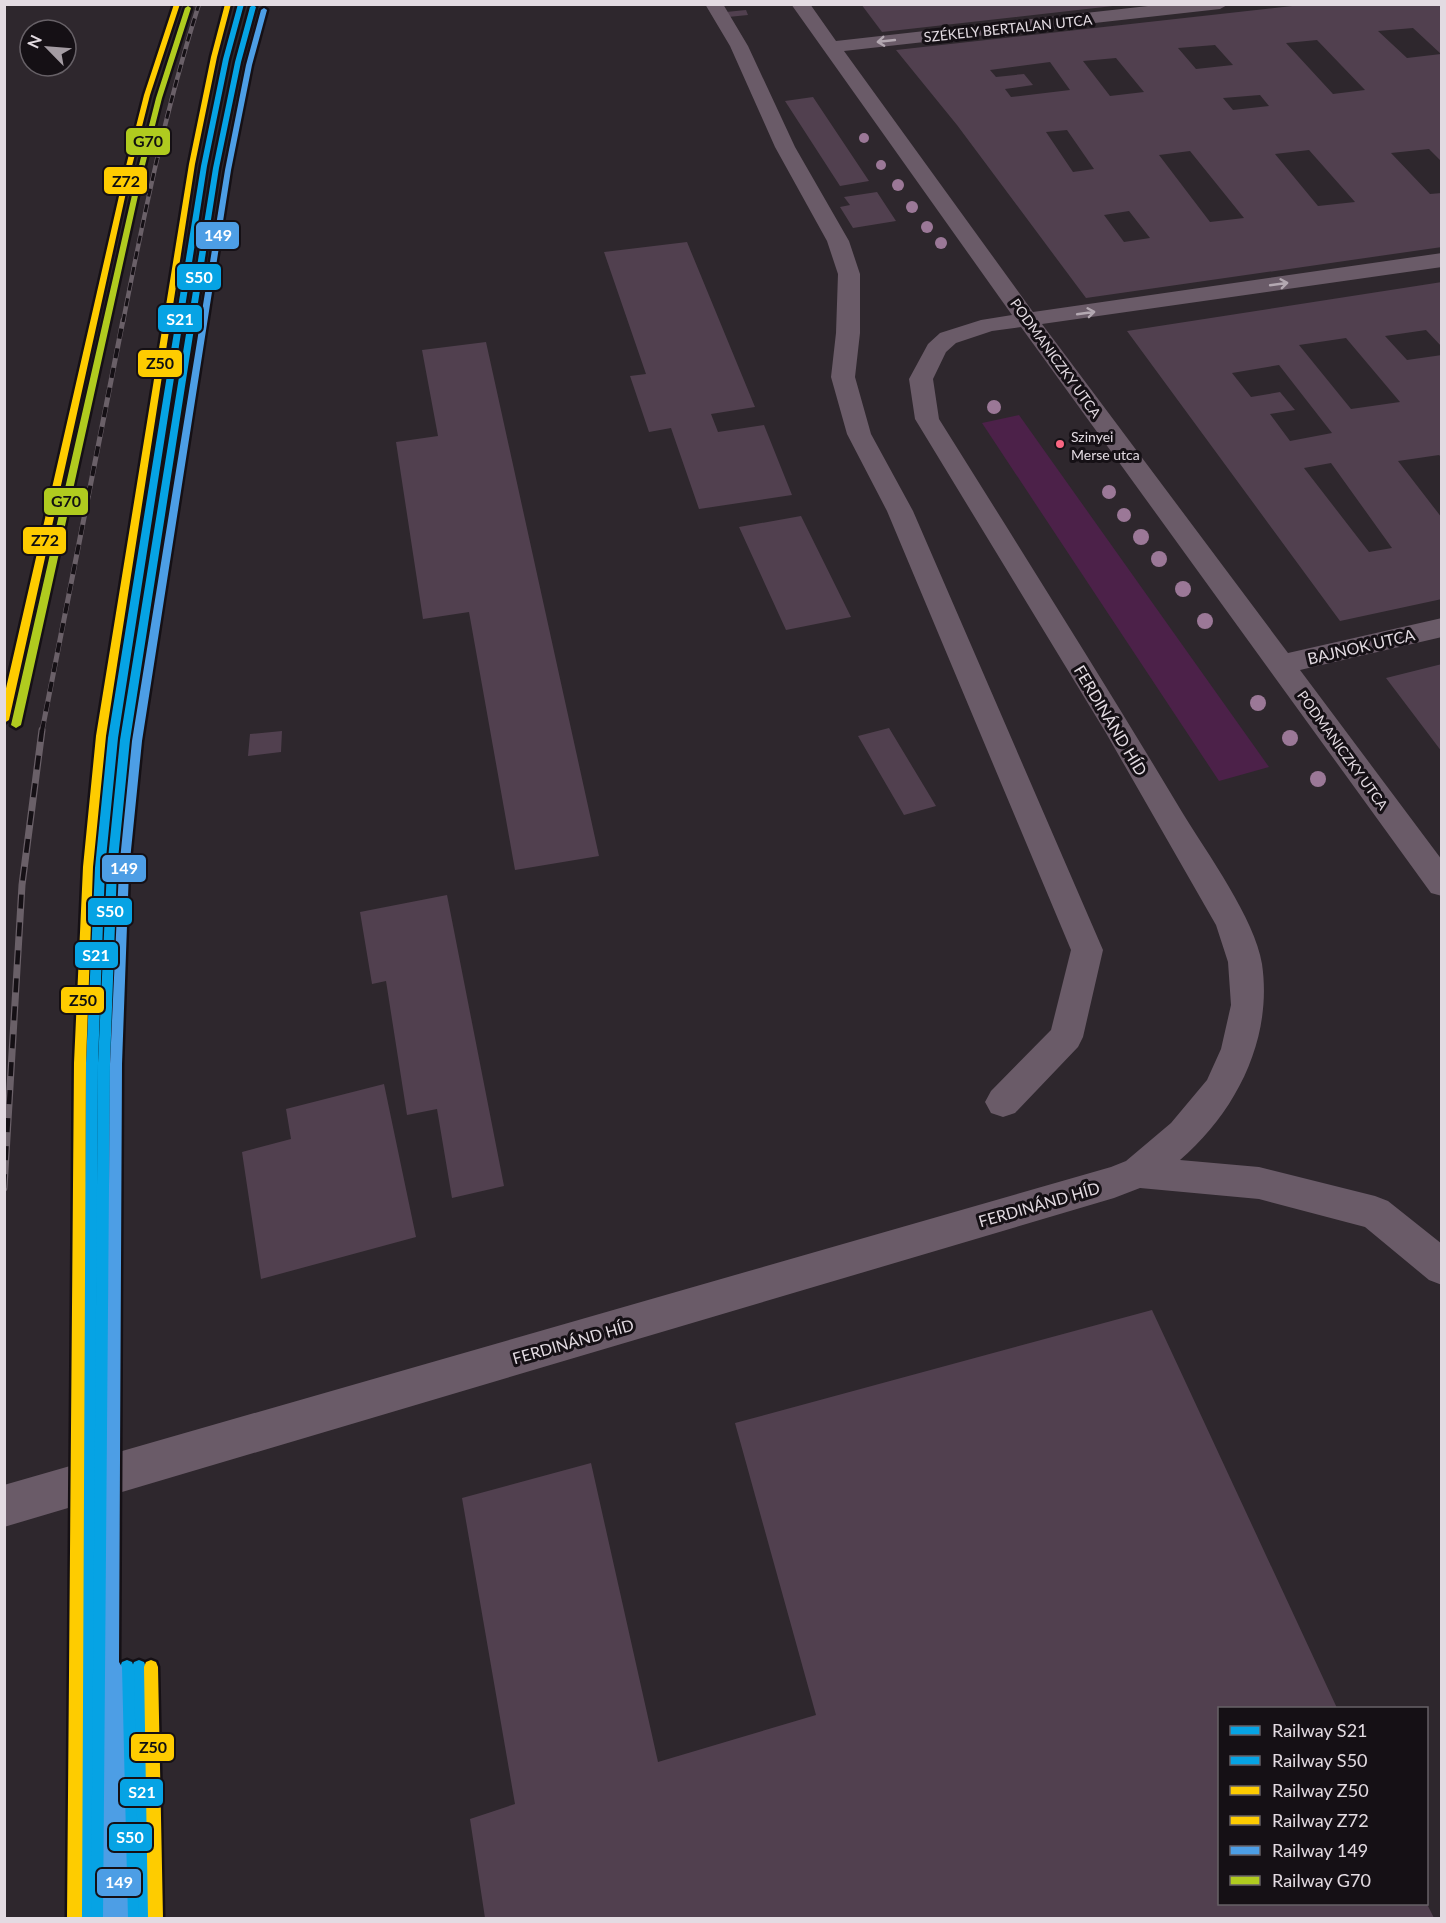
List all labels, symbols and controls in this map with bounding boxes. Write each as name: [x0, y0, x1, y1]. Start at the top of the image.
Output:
street label: SZÉKELY BERTALAN UTCA: [923, 11, 1094, 45]
north arrow: [18, 18, 78, 78]
text: N: [23, 32, 45, 51]
one-way arrow: [876, 36, 896, 47]
line badge: G70: [125, 127, 171, 156]
text: G70: [133, 131, 163, 150]
line badge: Z72: [103, 166, 148, 195]
text: Z72: [112, 171, 140, 190]
line badge: 149: [195, 221, 240, 250]
text: 149: [204, 225, 232, 244]
line badge: S50: [176, 263, 222, 291]
text: S50: [185, 267, 213, 286]
one-way arrow: [1269, 279, 1288, 290]
street label: PODMANICZKY UTCA: [1007, 295, 1105, 421]
line badge: S21: [157, 304, 203, 333]
one-way arrow: [1076, 307, 1095, 318]
text: S21: [166, 309, 194, 328]
line badge: Z50: [137, 349, 183, 378]
text: Z50: [146, 353, 174, 372]
place label: Szinyei Merse utca: [1071, 428, 1140, 463]
marker: Szinyei Merse utca: [1054, 438, 1066, 450]
line badge: G70: [43, 487, 89, 516]
text: G70: [51, 491, 81, 510]
line badge: Z72: [22, 526, 67, 555]
text: Z72: [31, 530, 59, 549]
street label: BAJNOK UTCA: [1305, 624, 1417, 668]
street label: FERDINÁND HÍD: [1071, 661, 1151, 779]
street label: PODMANICZKY UTCA: [1294, 687, 1392, 813]
line badge: 149: [101, 854, 147, 883]
text: 149: [110, 858, 138, 877]
line badge: S50: [87, 897, 133, 926]
text: S50: [96, 901, 124, 920]
line badge: S21: [74, 941, 119, 969]
text: S21: [82, 945, 110, 964]
line badge: Z50: [60, 986, 105, 1014]
text: Z50: [69, 990, 97, 1009]
street label: FERDINÁND HÍD: [976, 1178, 1102, 1230]
street label: FERDINÁND HÍD: [510, 1315, 636, 1367]
legend: [1218, 1707, 1428, 1905]
text: Railway S21: [1272, 1719, 1368, 1741]
line badge: Z50: [130, 1733, 175, 1762]
text: Z50: [139, 1737, 167, 1756]
text: Railway S50: [1272, 1749, 1368, 1771]
line badge: S21: [119, 1778, 164, 1807]
text: Railway Z50: [1272, 1779, 1369, 1801]
text: S21: [128, 1782, 156, 1801]
text: Railway Z72: [1272, 1809, 1369, 1831]
line badge: S50: [108, 1823, 153, 1852]
text: S50: [116, 1827, 144, 1846]
text: Railway 149: [1272, 1839, 1368, 1861]
line badge: 149: [96, 1868, 142, 1897]
text: Railway G70: [1272, 1869, 1371, 1891]
text: 149: [105, 1872, 133, 1891]

